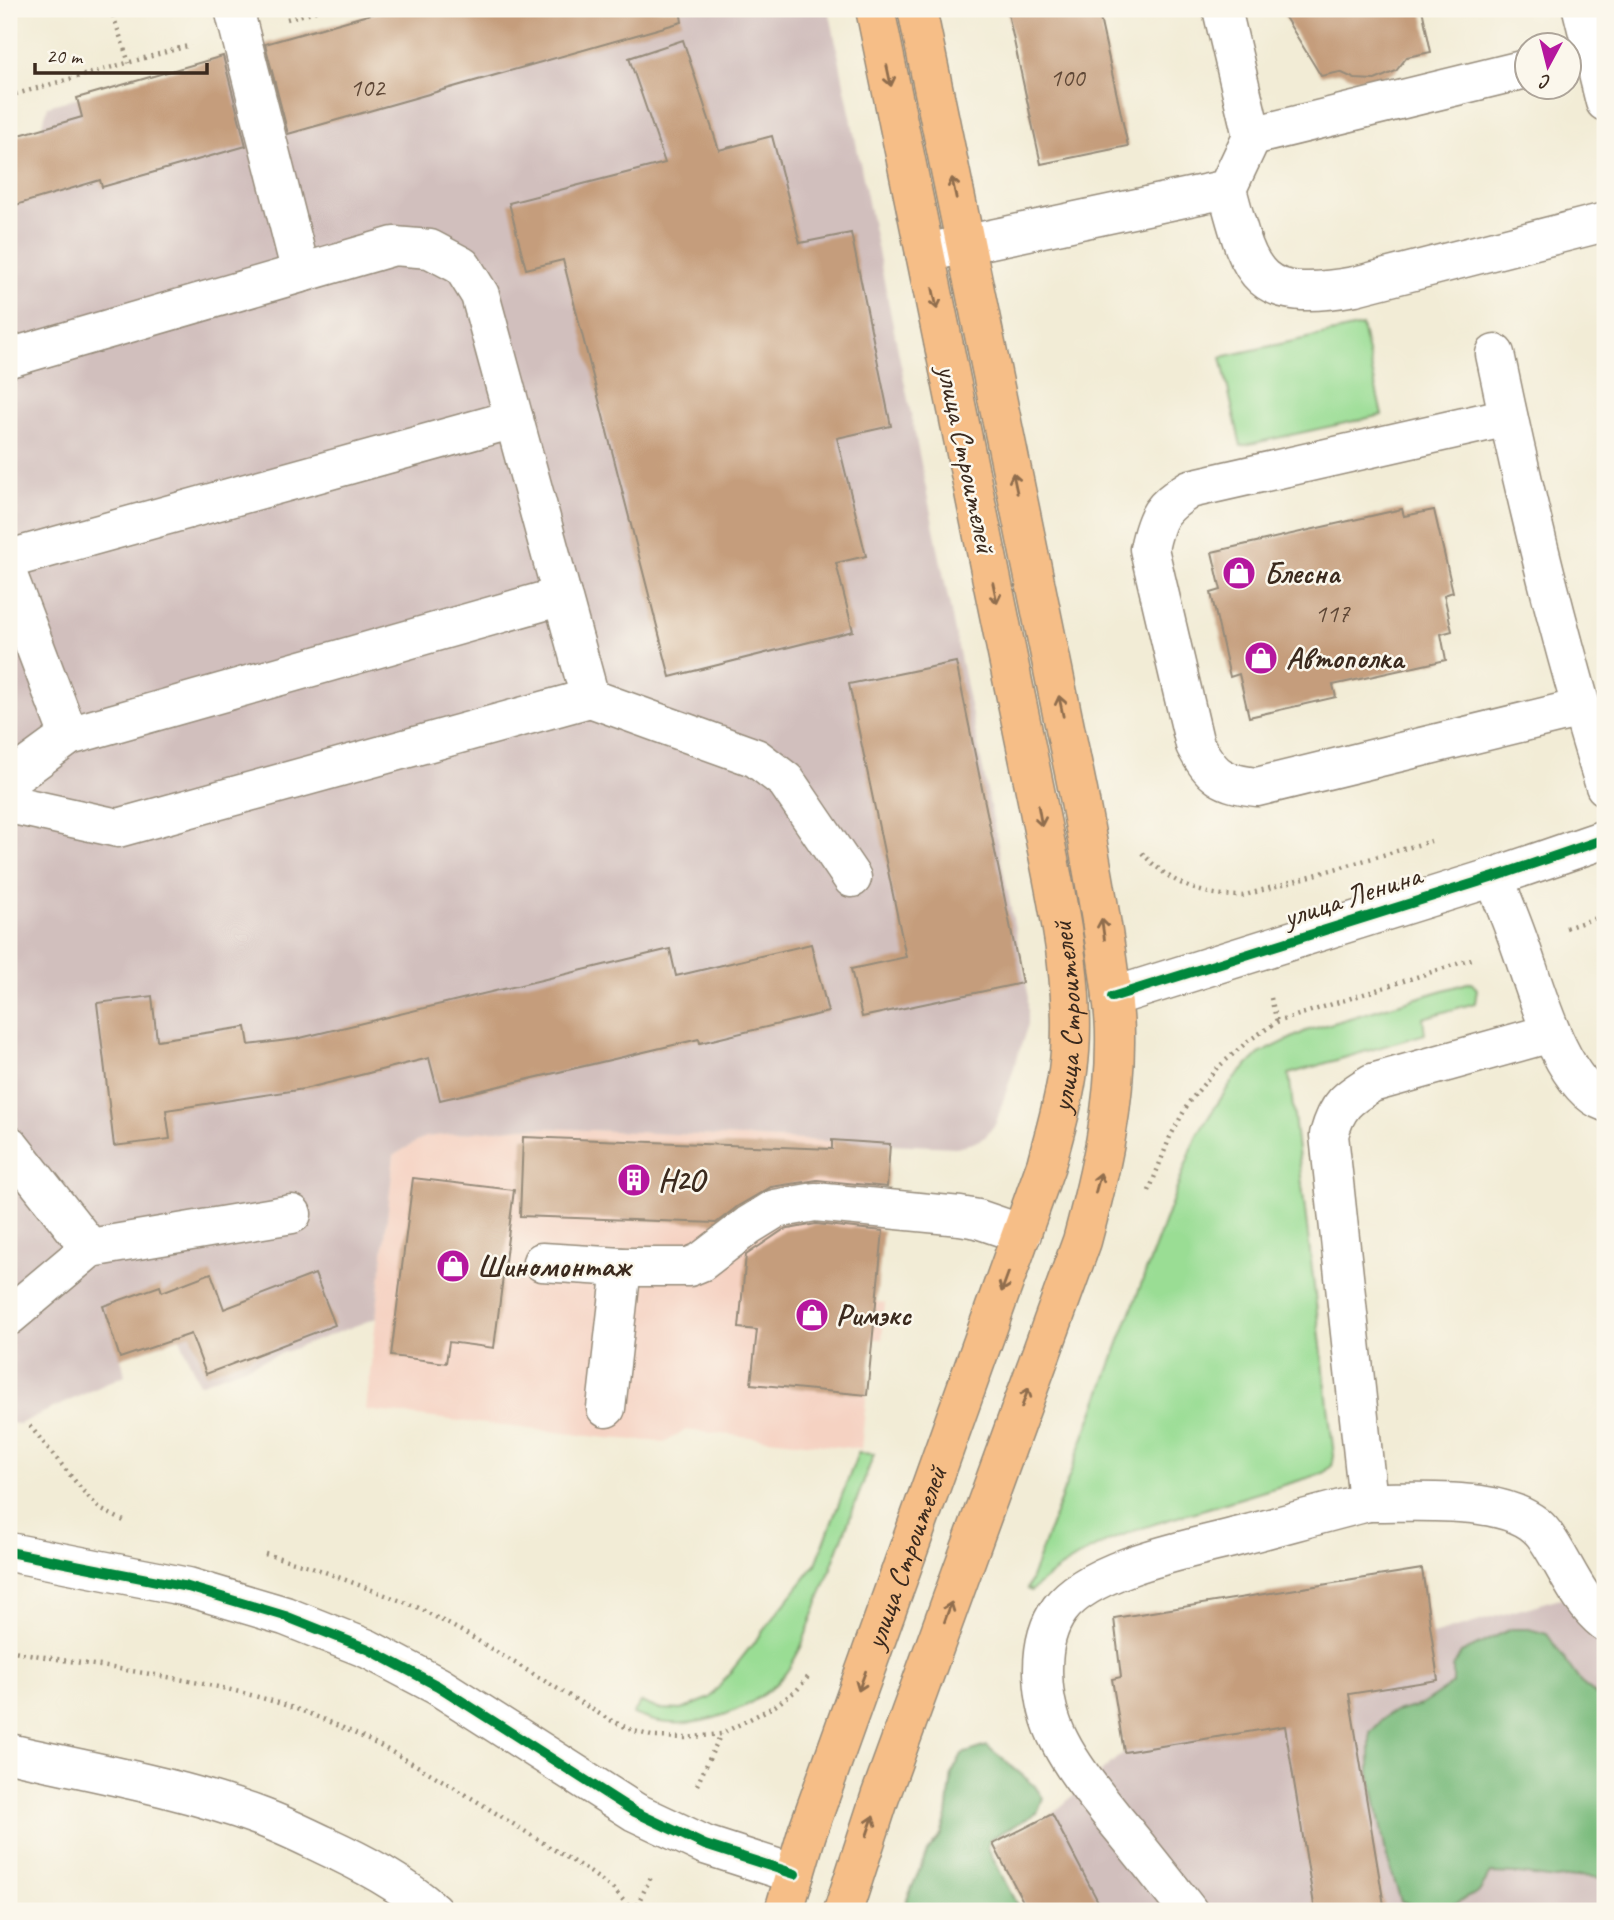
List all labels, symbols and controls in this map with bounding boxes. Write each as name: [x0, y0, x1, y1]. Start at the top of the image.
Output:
scale bar: [35, 32, 206, 76]
north arrow: [1512, 32, 1582, 102]
text: 20 m: [46, 43, 84, 69]
house number: 100: [1049, 61, 1087, 94]
one-way arrow: [883, 64, 897, 87]
text: С: [1537, 69, 1552, 94]
house number: 102: [349, 71, 387, 104]
one-way arrow: [947, 177, 961, 200]
one-way arrow: [928, 287, 942, 310]
street label: улица Строителей: [928, 360, 1006, 558]
one-way arrow: [1008, 472, 1021, 495]
shop icon: Блесна: [1220, 554, 1258, 592]
place label: Блесна: [1264, 554, 1342, 592]
one-way arrow: [989, 581, 1002, 604]
house number: 117: [1314, 597, 1351, 630]
shop icon: Автополка: [1242, 639, 1280, 677]
place label: Автополка: [1286, 639, 1406, 677]
one-way arrow: [1053, 695, 1067, 718]
one-way arrow: [1034, 804, 1048, 827]
street label: улица Ленина: [1276, 855, 1428, 937]
street label: улица Строителей: [1041, 917, 1090, 1118]
one-way arrow: [1097, 918, 1110, 941]
building icon: H2O: [615, 1161, 653, 1199]
place label: H2O: [658, 1161, 708, 1199]
one-way arrow: [1092, 1172, 1105, 1195]
shop icon: Шиномонтаж: [434, 1247, 472, 1285]
place label: Шиномонтаж: [477, 1247, 634, 1285]
one-way arrow: [998, 1271, 1010, 1293]
shop icon: Римэкс: [793, 1296, 831, 1334]
place label: Римэкс: [836, 1296, 912, 1334]
one-way arrow: [1020, 1388, 1032, 1410]
street label: улица Строителей: [855, 1460, 956, 1656]
one-way arrow: [942, 1602, 955, 1624]
one-way arrow: [855, 1669, 867, 1691]
one-way arrow: [865, 1816, 877, 1838]

